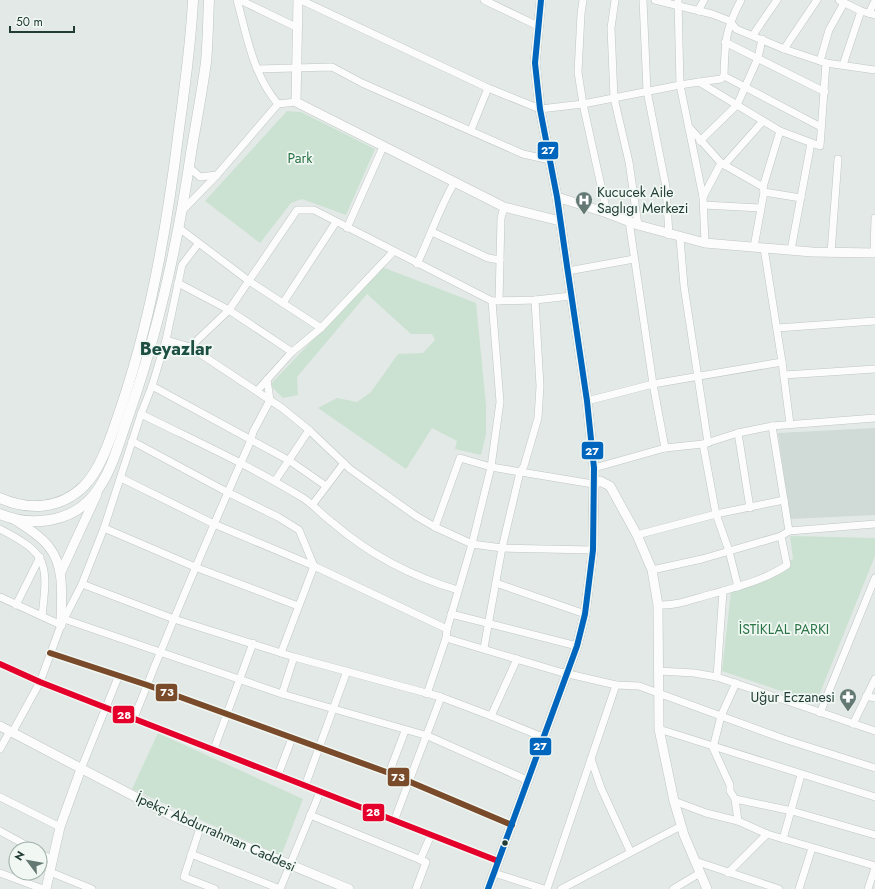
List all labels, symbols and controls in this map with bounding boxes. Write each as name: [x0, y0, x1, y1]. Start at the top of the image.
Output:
scale bar: [10, 8, 74, 34]
text: 50 m: [16, 13, 43, 31]
line badge: 27: [537, 141, 559, 160]
text: 27: [541, 142, 555, 158]
park label: Park: [288, 148, 313, 168]
place label: Kucucek Aile Saglıgı Merkezi: [597, 182, 688, 218]
hospital icon: Kucucek Aile Saglıgı Merkezi: [574, 190, 594, 215]
district label: Beyazlar: [140, 336, 213, 362]
line badge: 27: [581, 441, 604, 460]
text: 27: [585, 443, 599, 459]
park label: İSTİKLAL PARKI: [739, 619, 829, 639]
line badge: 73: [155, 683, 178, 702]
text: 73: [160, 684, 174, 700]
place label: Uğur Eczanesi: [750, 687, 835, 707]
pharmacy icon: Uğur Eczanesi: [838, 687, 858, 712]
line badge: 28: [112, 705, 135, 724]
text: 28: [117, 707, 131, 723]
line badge: 27: [529, 737, 552, 756]
text: 27: [533, 738, 547, 754]
line badge: 73: [387, 767, 410, 787]
text: 73: [391, 769, 405, 785]
street label: İpekçi Abdurrahman Caddesi: [133, 788, 299, 876]
line badge: 28: [362, 803, 385, 822]
text: 28: [366, 804, 380, 820]
unlabelled marker: [500, 838, 510, 848]
north arrow: [8, 841, 48, 881]
text: N: [10, 848, 29, 864]

